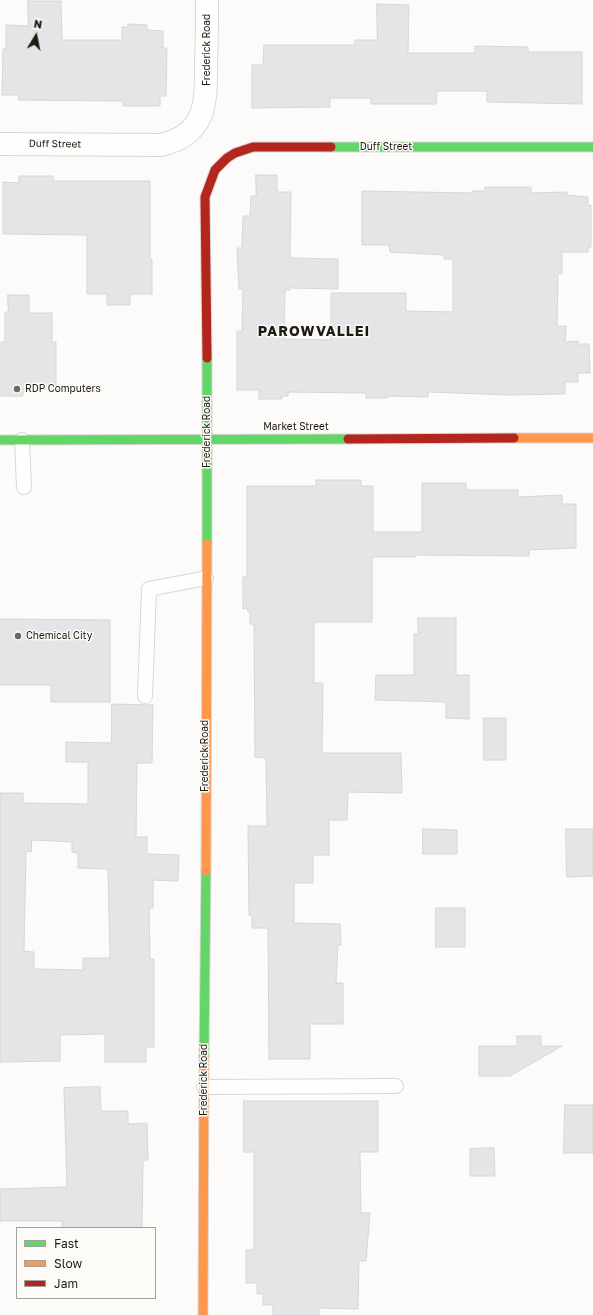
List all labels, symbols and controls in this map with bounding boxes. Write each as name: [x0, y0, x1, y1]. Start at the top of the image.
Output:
street label: Frederick Road: [201, 14, 213, 86]
north arrow: [16, 16, 56, 56]
text: N: [33, 17, 43, 31]
street label: Duff Street: [29, 138, 81, 150]
street label: Duff Street: [360, 141, 412, 153]
district label: PAROWVALLEI: [258, 324, 370, 340]
place label: RDP Computers: [25, 383, 101, 395]
marker: RDP Computers: [12, 384, 22, 394]
street label: Frederick Road: [201, 396, 213, 468]
street label: Market Street: [263, 421, 329, 433]
place label: Chemical City: [26, 630, 92, 642]
marker: Chemical City: [13, 631, 23, 641]
street label: Frederick Road: [199, 720, 211, 792]
street label: Frederick Road: [198, 1044, 210, 1116]
legend: [16, 1227, 156, 1299]
text: Fast: [54, 1236, 79, 1251]
text: Slow: [54, 1256, 82, 1271]
text: Jam: [54, 1276, 78, 1291]

